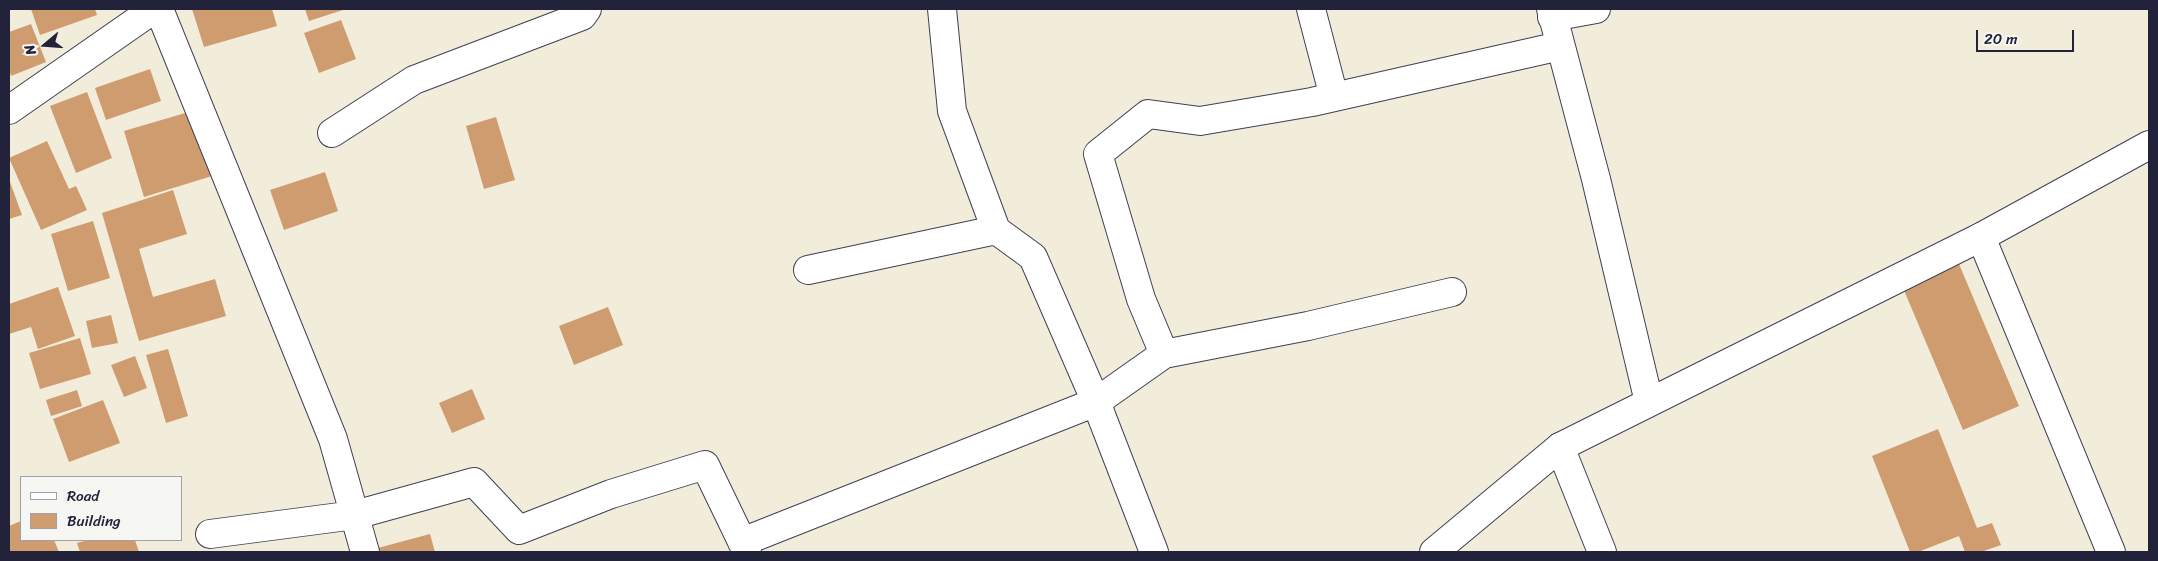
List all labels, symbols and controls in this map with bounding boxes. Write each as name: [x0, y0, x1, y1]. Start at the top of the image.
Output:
north arrow: [20, 20, 70, 70]
scale bar: [1978, 20, 2076, 52]
text: 20 m: [1984, 26, 2018, 52]
text: N: [17, 41, 44, 58]
legend: [20, 476, 182, 541]
text: Road: [67, 483, 99, 509]
text: Building: [67, 508, 121, 534]

